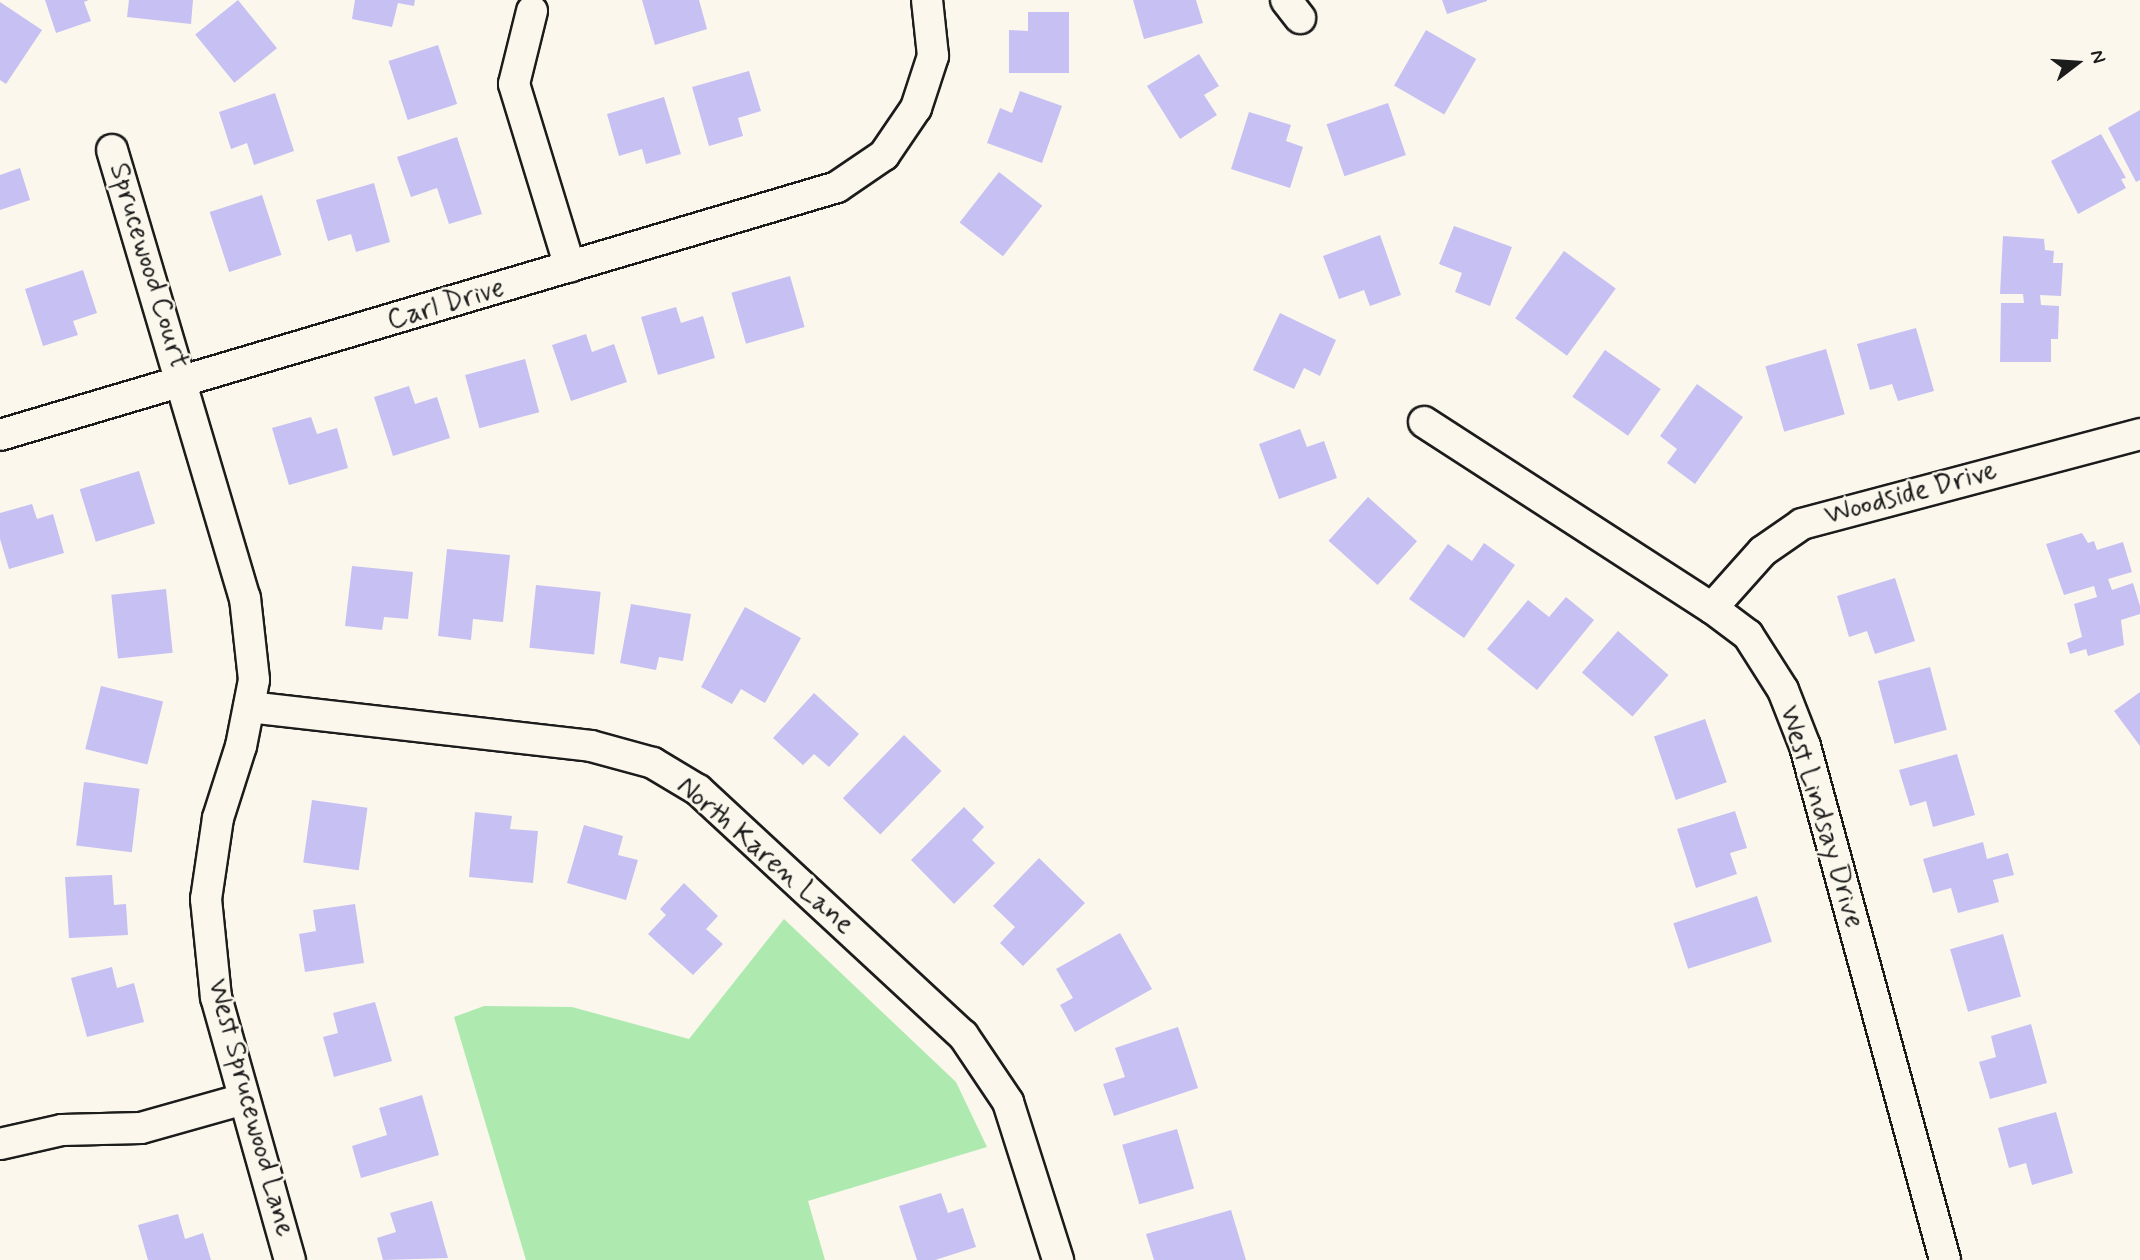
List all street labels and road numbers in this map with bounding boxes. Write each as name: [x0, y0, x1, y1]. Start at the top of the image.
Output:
street label: Sprucewood Court: [102, 162, 194, 370]
street label: Carl Drive: [383, 271, 509, 339]
street label: Woodside Drive: [1822, 455, 2000, 533]
street label: West Lindsay Drive: [1772, 703, 1870, 931]
street label: North Karen Lane: [671, 771, 859, 941]
street label: West Sprucewood Lane: [199, 975, 301, 1241]

